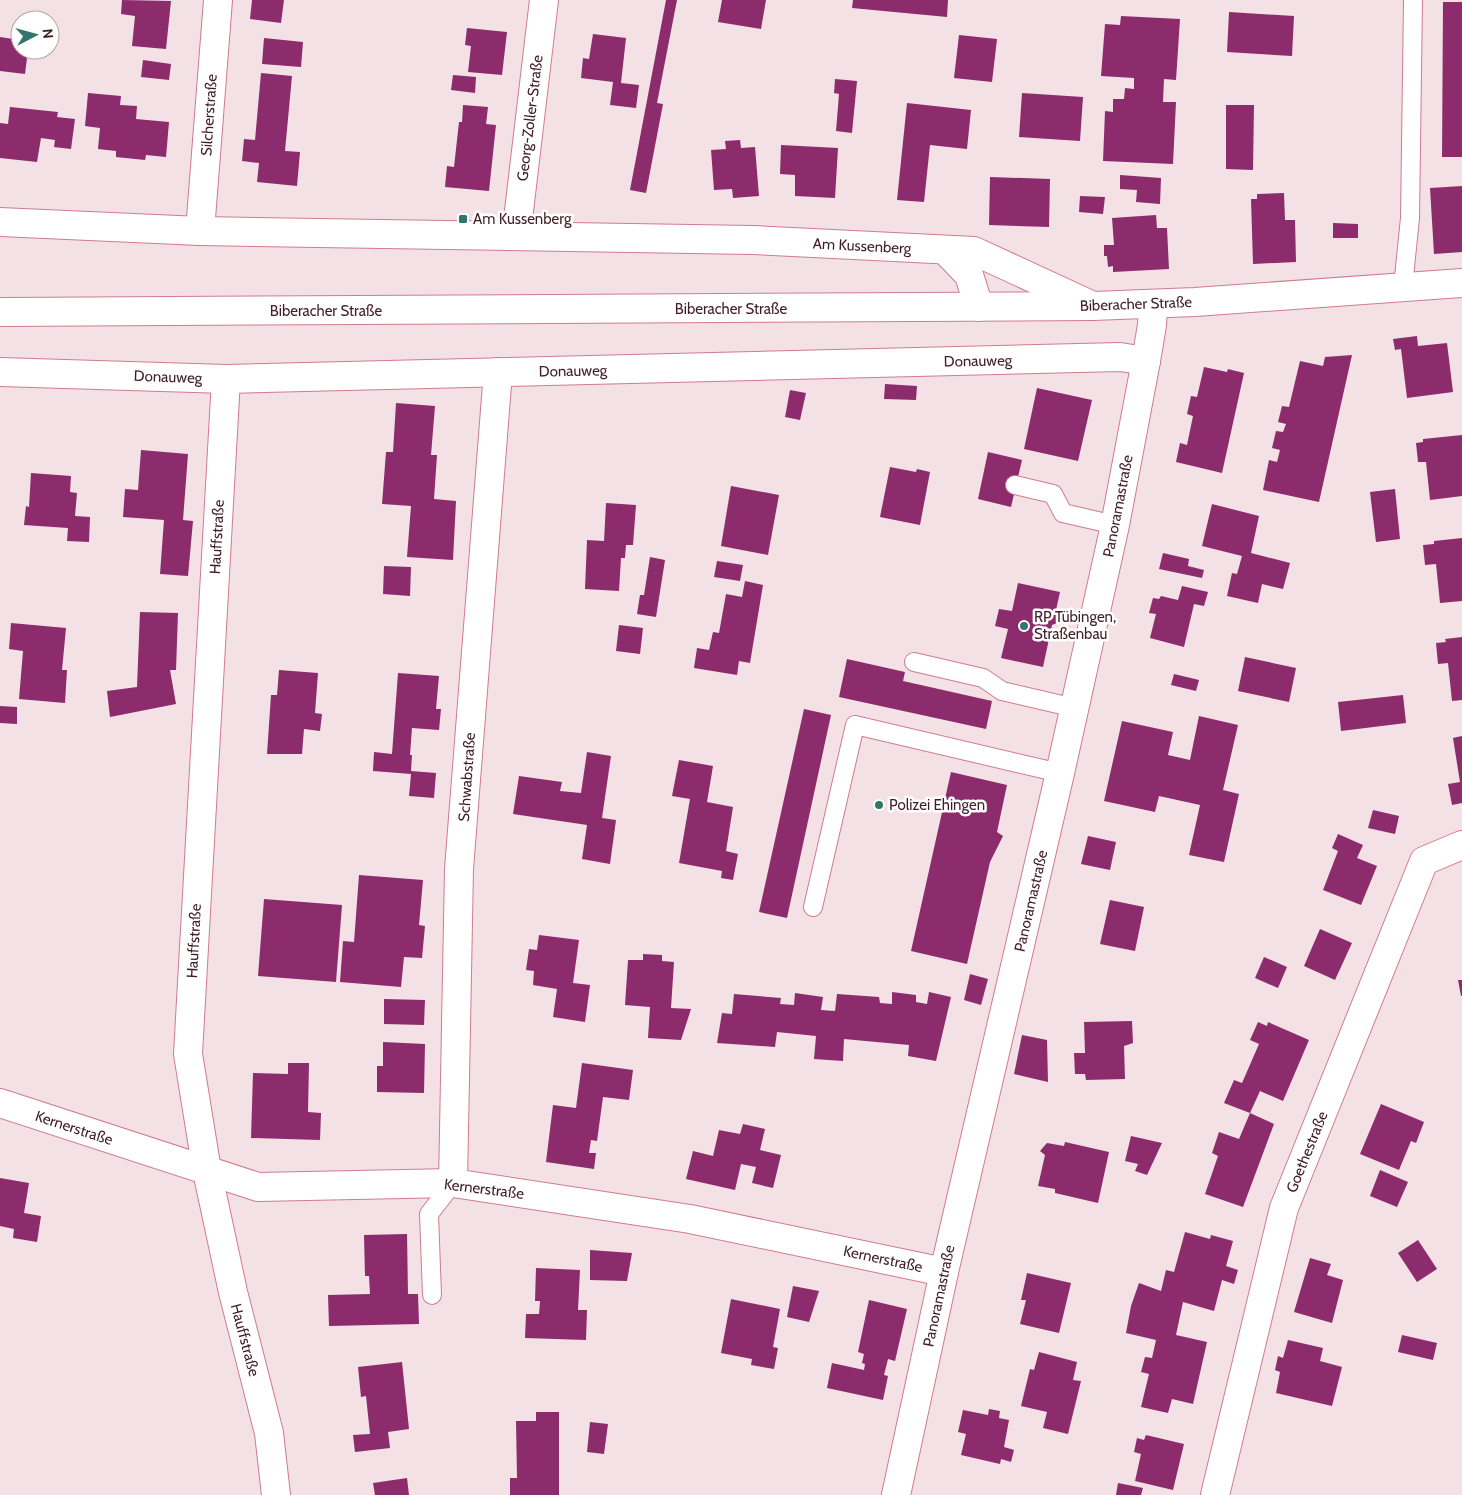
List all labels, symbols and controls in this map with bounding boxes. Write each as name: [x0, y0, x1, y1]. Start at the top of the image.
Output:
north arrow: [10, 10, 60, 60]
text: N: [38, 28, 57, 40]
street label: Georg-Zoller-Straße: [513, 53, 547, 182]
street label: Silcherstraße: [197, 73, 221, 157]
place label: Am Kussenberg: [473, 210, 572, 228]
marker: Am Kussenberg: [457, 213, 469, 225]
street label: Am Kussenberg: [812, 234, 912, 258]
street label: Biberacher Straße: [1080, 293, 1193, 315]
street label: Biberacher Straße: [675, 300, 787, 318]
street label: Biberacher Straße: [270, 302, 382, 320]
street label: Donauweg: [944, 351, 1013, 371]
street label: Donauweg: [539, 361, 608, 381]
street label: Donauweg: [133, 367, 203, 387]
street label: Panoramastraße: [1099, 453, 1137, 559]
street label: Hauffstraße: [206, 499, 228, 575]
place label: RP Tübingen, Straßenbau: [1034, 608, 1116, 643]
marker: RP Tübingen, Straßenbau: [1018, 620, 1030, 632]
street label: Schwabstraße: [455, 732, 479, 822]
place label: Polizei Ehingen: [889, 796, 985, 814]
marker: Polizei Ehingen: [873, 799, 885, 811]
street label: Panoramastraße: [1011, 848, 1052, 954]
street label: Hauffstraße: [183, 903, 205, 979]
street label: Kernerstraße: [33, 1107, 115, 1149]
street label: Goethestraße: [1283, 1108, 1332, 1195]
street label: Kernerstraße: [443, 1175, 525, 1203]
street label: Kernerstraße: [842, 1242, 925, 1276]
street label: Panoramastraße: [919, 1243, 959, 1349]
street label: Hauffstraße: [227, 1302, 263, 1379]

